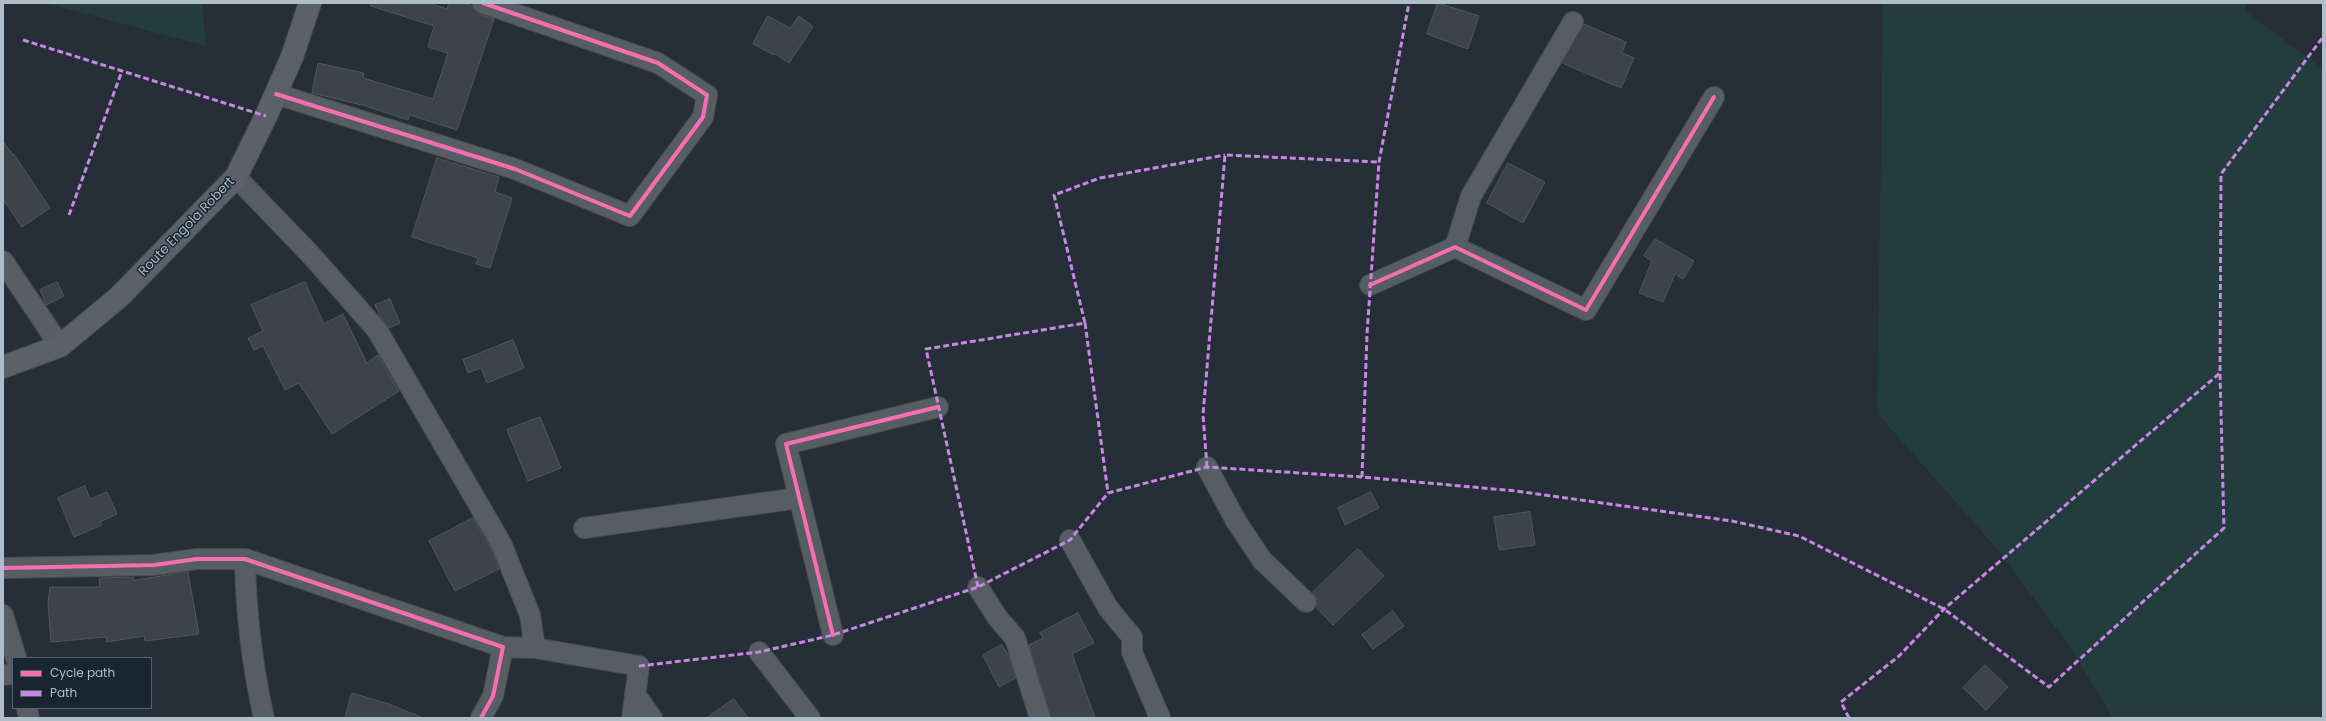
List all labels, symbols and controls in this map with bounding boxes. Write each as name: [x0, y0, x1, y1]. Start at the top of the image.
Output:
street label: Route Engola Robert: [136, 174, 238, 280]
legend: [12, 657, 152, 709]
text: Cycle path: [50, 664, 115, 681]
text: Path: [50, 684, 77, 701]

